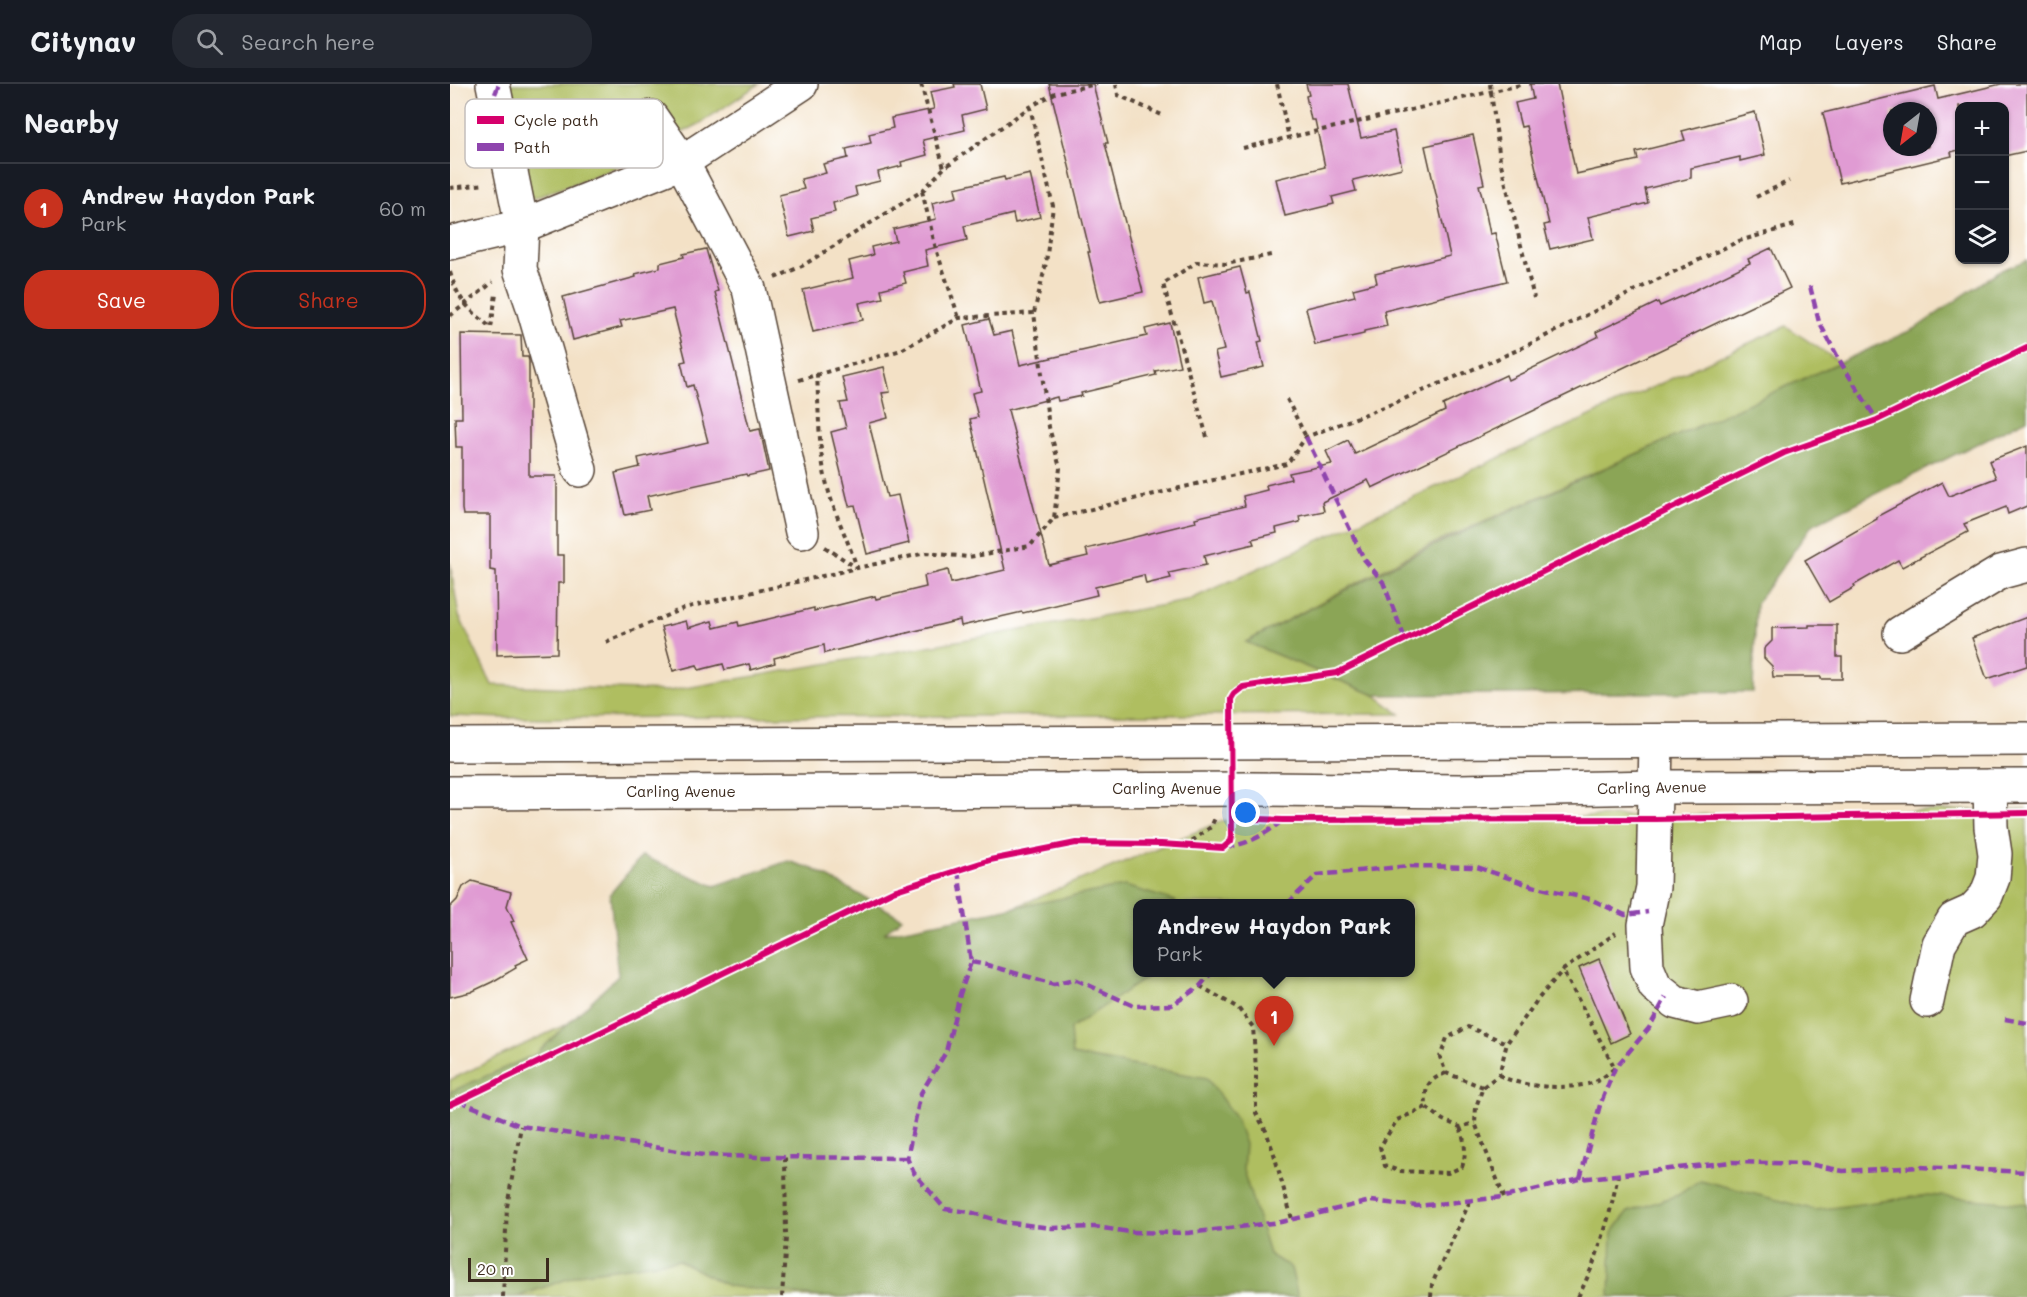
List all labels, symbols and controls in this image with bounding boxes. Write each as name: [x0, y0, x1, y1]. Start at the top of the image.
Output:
search box: [172, 14, 592, 68]
text: Citynav: [30, 23, 136, 59]
icon: search: [193, 25, 226, 58]
text: Search here: [241, 27, 375, 56]
text: Map: [1759, 28, 1802, 55]
text: Layers: [1835, 28, 1904, 55]
text: Share: [1937, 28, 1997, 55]
legend: [465, 99, 663, 168]
north arrow: [1883, 102, 1937, 156]
map controls: [1955, 102, 2009, 264]
button: +: [1955, 102, 2009, 156]
text: Nearby: [24, 106, 119, 140]
text: Cycle path: [514, 109, 598, 130]
text: Path: [514, 136, 550, 157]
button: −: [1955, 156, 2009, 210]
text: Andrew Haydon Park: [81, 181, 315, 210]
text: 1: [39, 195, 48, 221]
text: 60 m: [379, 195, 426, 221]
text: Park: [81, 210, 126, 236]
button: layers: [1955, 210, 2009, 264]
button: Save: [24, 270, 219, 329]
button: Share: [231, 270, 426, 329]
street label: Carling Avenue: [1597, 776, 1707, 798]
street label: Carling Avenue: [1112, 778, 1222, 798]
street label: Carling Avenue: [626, 781, 736, 801]
your location: [1231, 798, 1260, 827]
popup: [1133, 899, 1415, 977]
text: Andrew Haydon Park: [1157, 911, 1391, 940]
text: Park: [1157, 940, 1202, 966]
pin: 1: [1254, 996, 1294, 1046]
scale bar: [468, 1255, 549, 1282]
text: 20 m: [477, 1258, 514, 1279]

